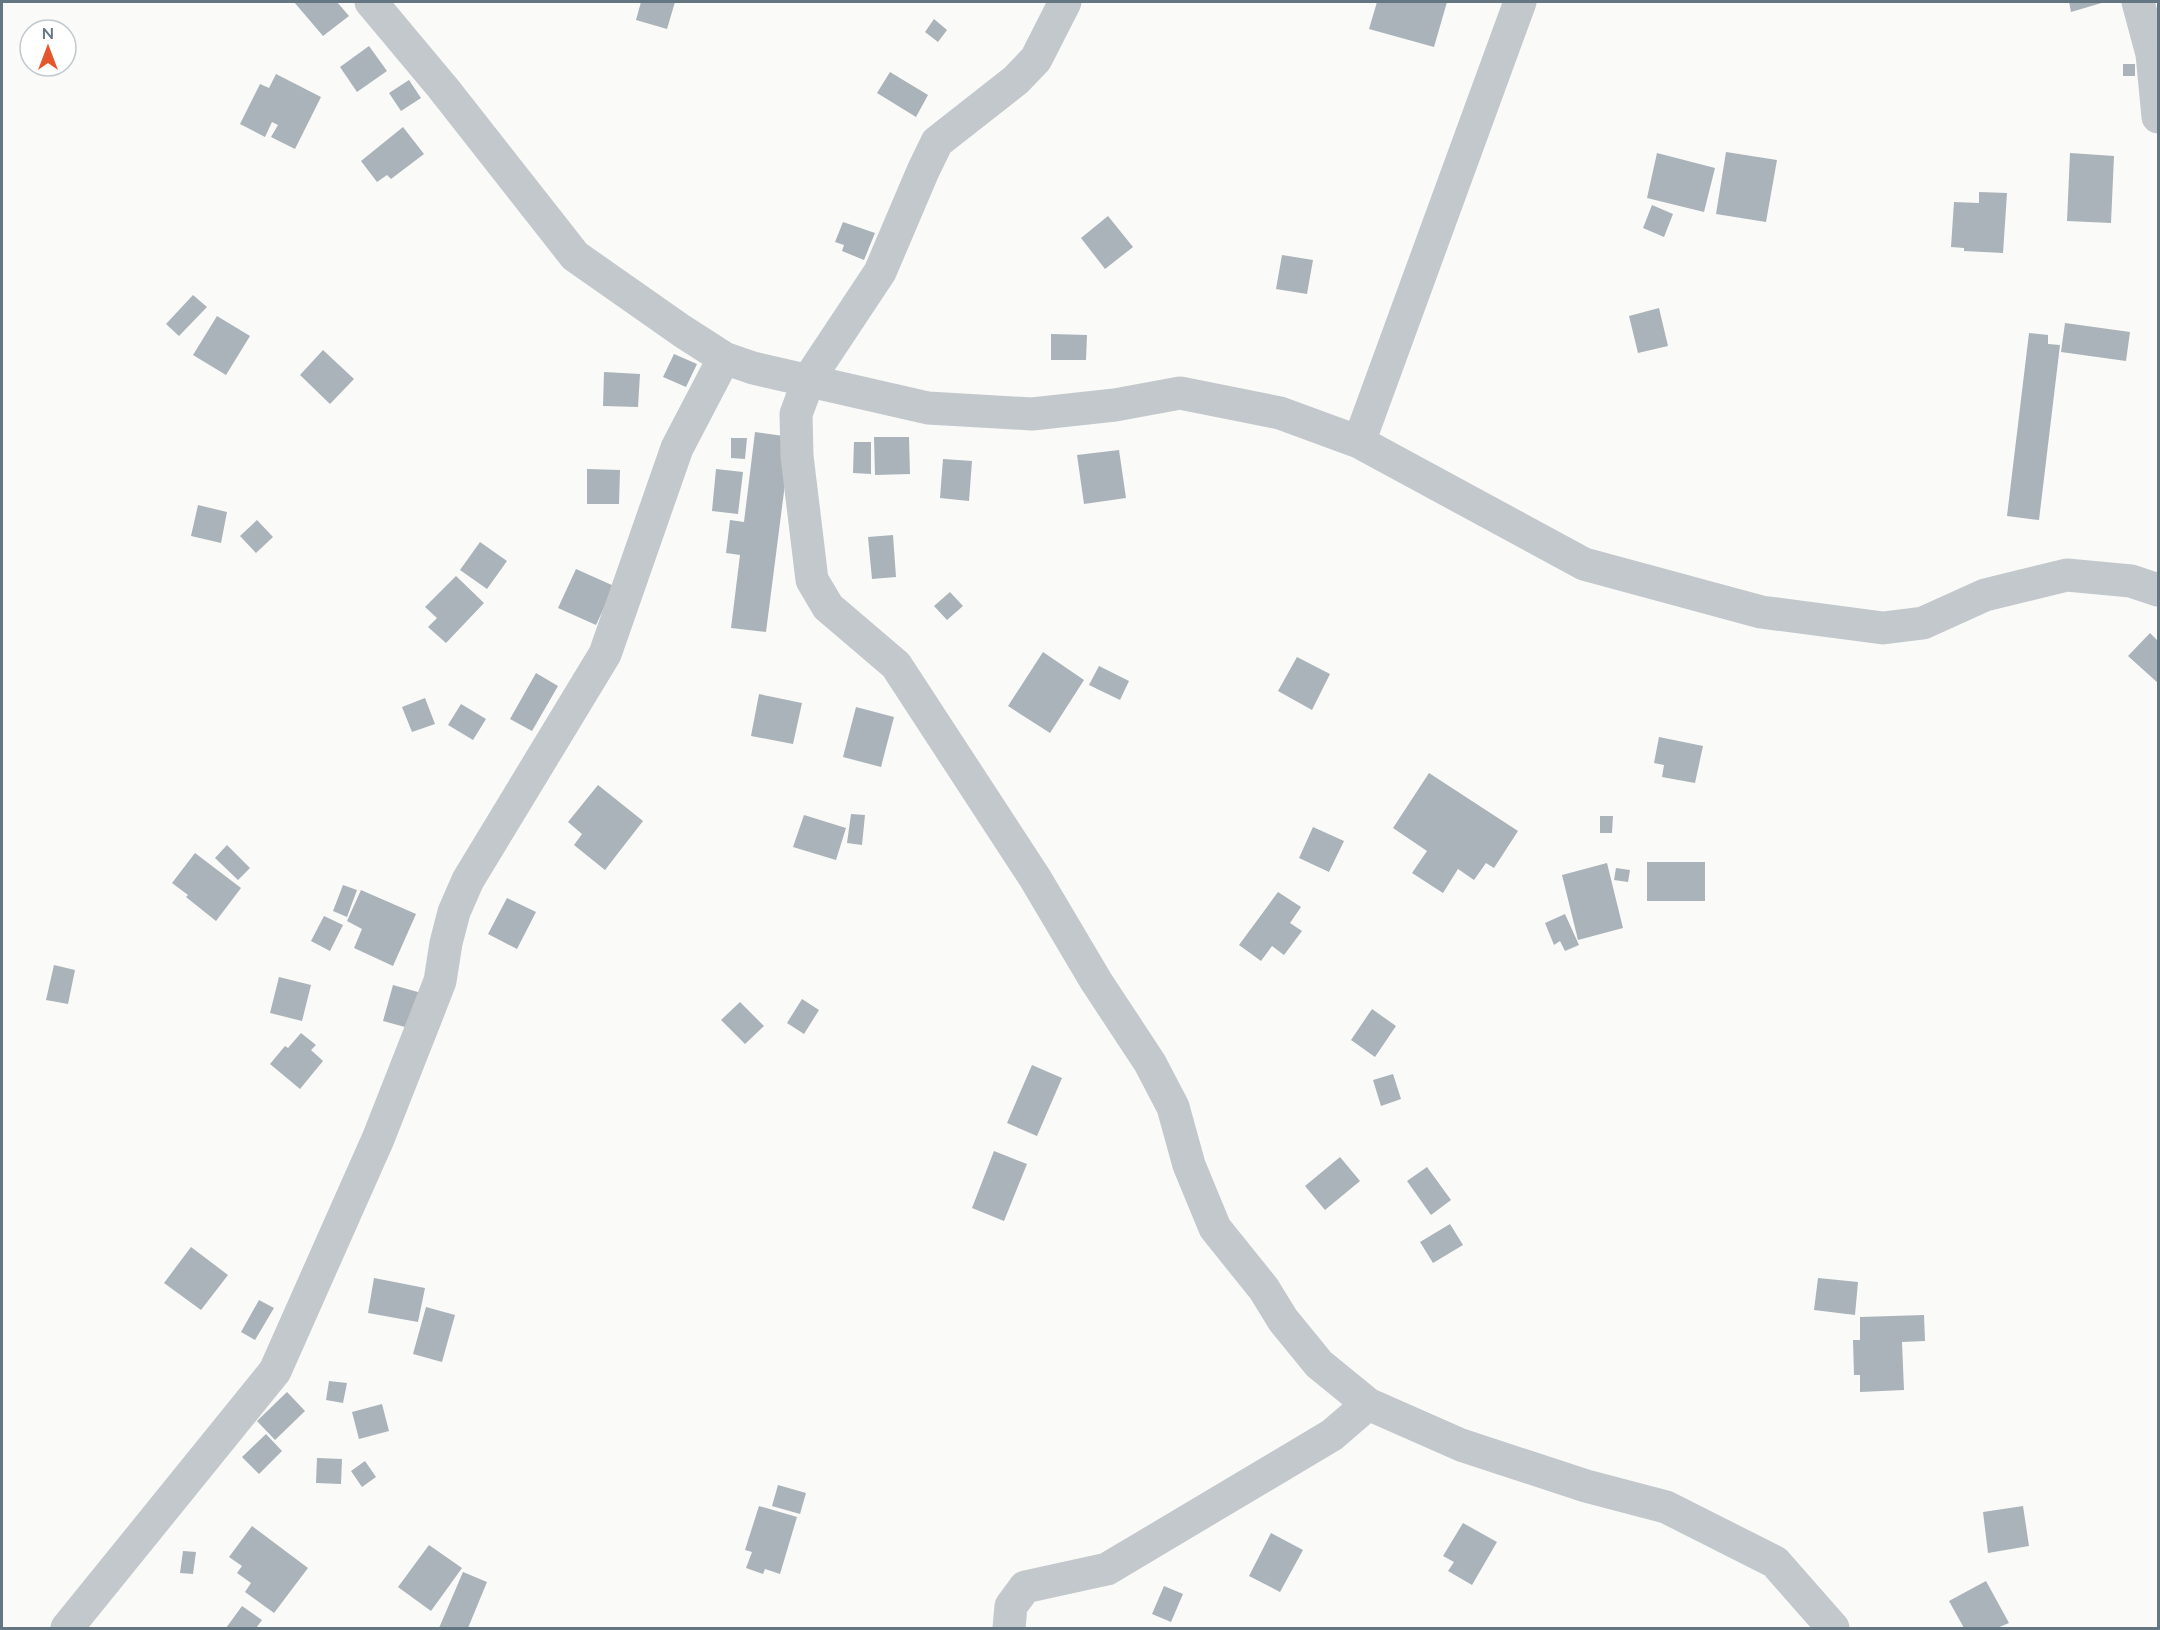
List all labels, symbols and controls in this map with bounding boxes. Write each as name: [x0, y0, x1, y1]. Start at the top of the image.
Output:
north arrow: [18, 18, 78, 78]
text: N: [42, 23, 54, 42]

